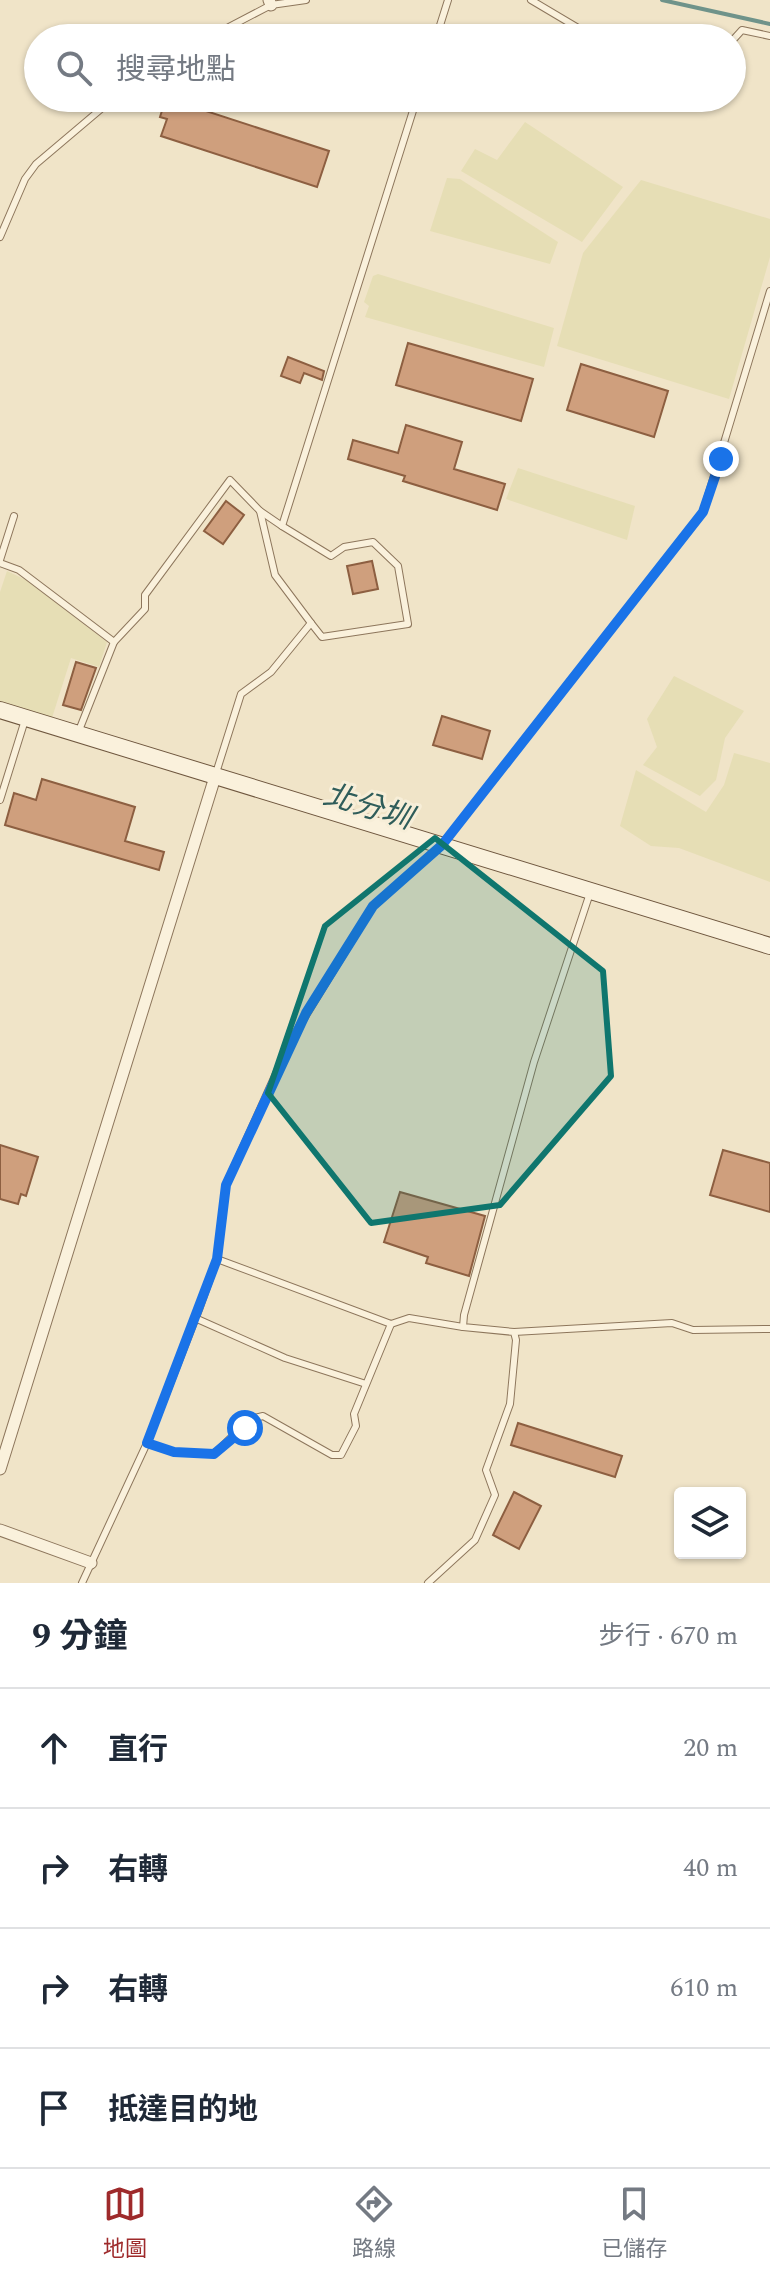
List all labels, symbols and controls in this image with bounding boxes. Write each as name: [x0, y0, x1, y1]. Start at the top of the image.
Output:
search box: [24, 24, 746, 112]
icon: search: [52, 46, 96, 90]
text: 搜尋地點: [116, 47, 236, 93]
route end: [703, 441, 739, 477]
water label: 北分圳: [318, 772, 421, 843]
route start: [227, 1410, 263, 1446]
map controls: [674, 1487, 746, 1559]
button: layers: [674, 1487, 746, 1559]
text: 9 分鐘: [32, 1611, 128, 1663]
text: 步行 · 670 m: [599, 1616, 738, 1656]
icon: ahead: [32, 1726, 76, 1770]
text: 直行: [108, 1727, 168, 1773]
text: 20 m: [683, 1728, 738, 1768]
icon: right: [32, 1846, 76, 1890]
text: 右轉: [108, 1847, 168, 1893]
text: 40 m: [683, 1848, 738, 1888]
icon: right: [32, 1966, 76, 2010]
text: 右轉: [108, 1967, 168, 2013]
text: 610 m: [670, 1968, 738, 2008]
icon: arrive: [32, 2086, 76, 2130]
text: 抵達目的地: [108, 2087, 258, 2133]
tab: 地圖: [103, 2182, 147, 2266]
tab: 路線: [352, 2182, 396, 2266]
tab: 已儲存: [601, 2182, 667, 2266]

